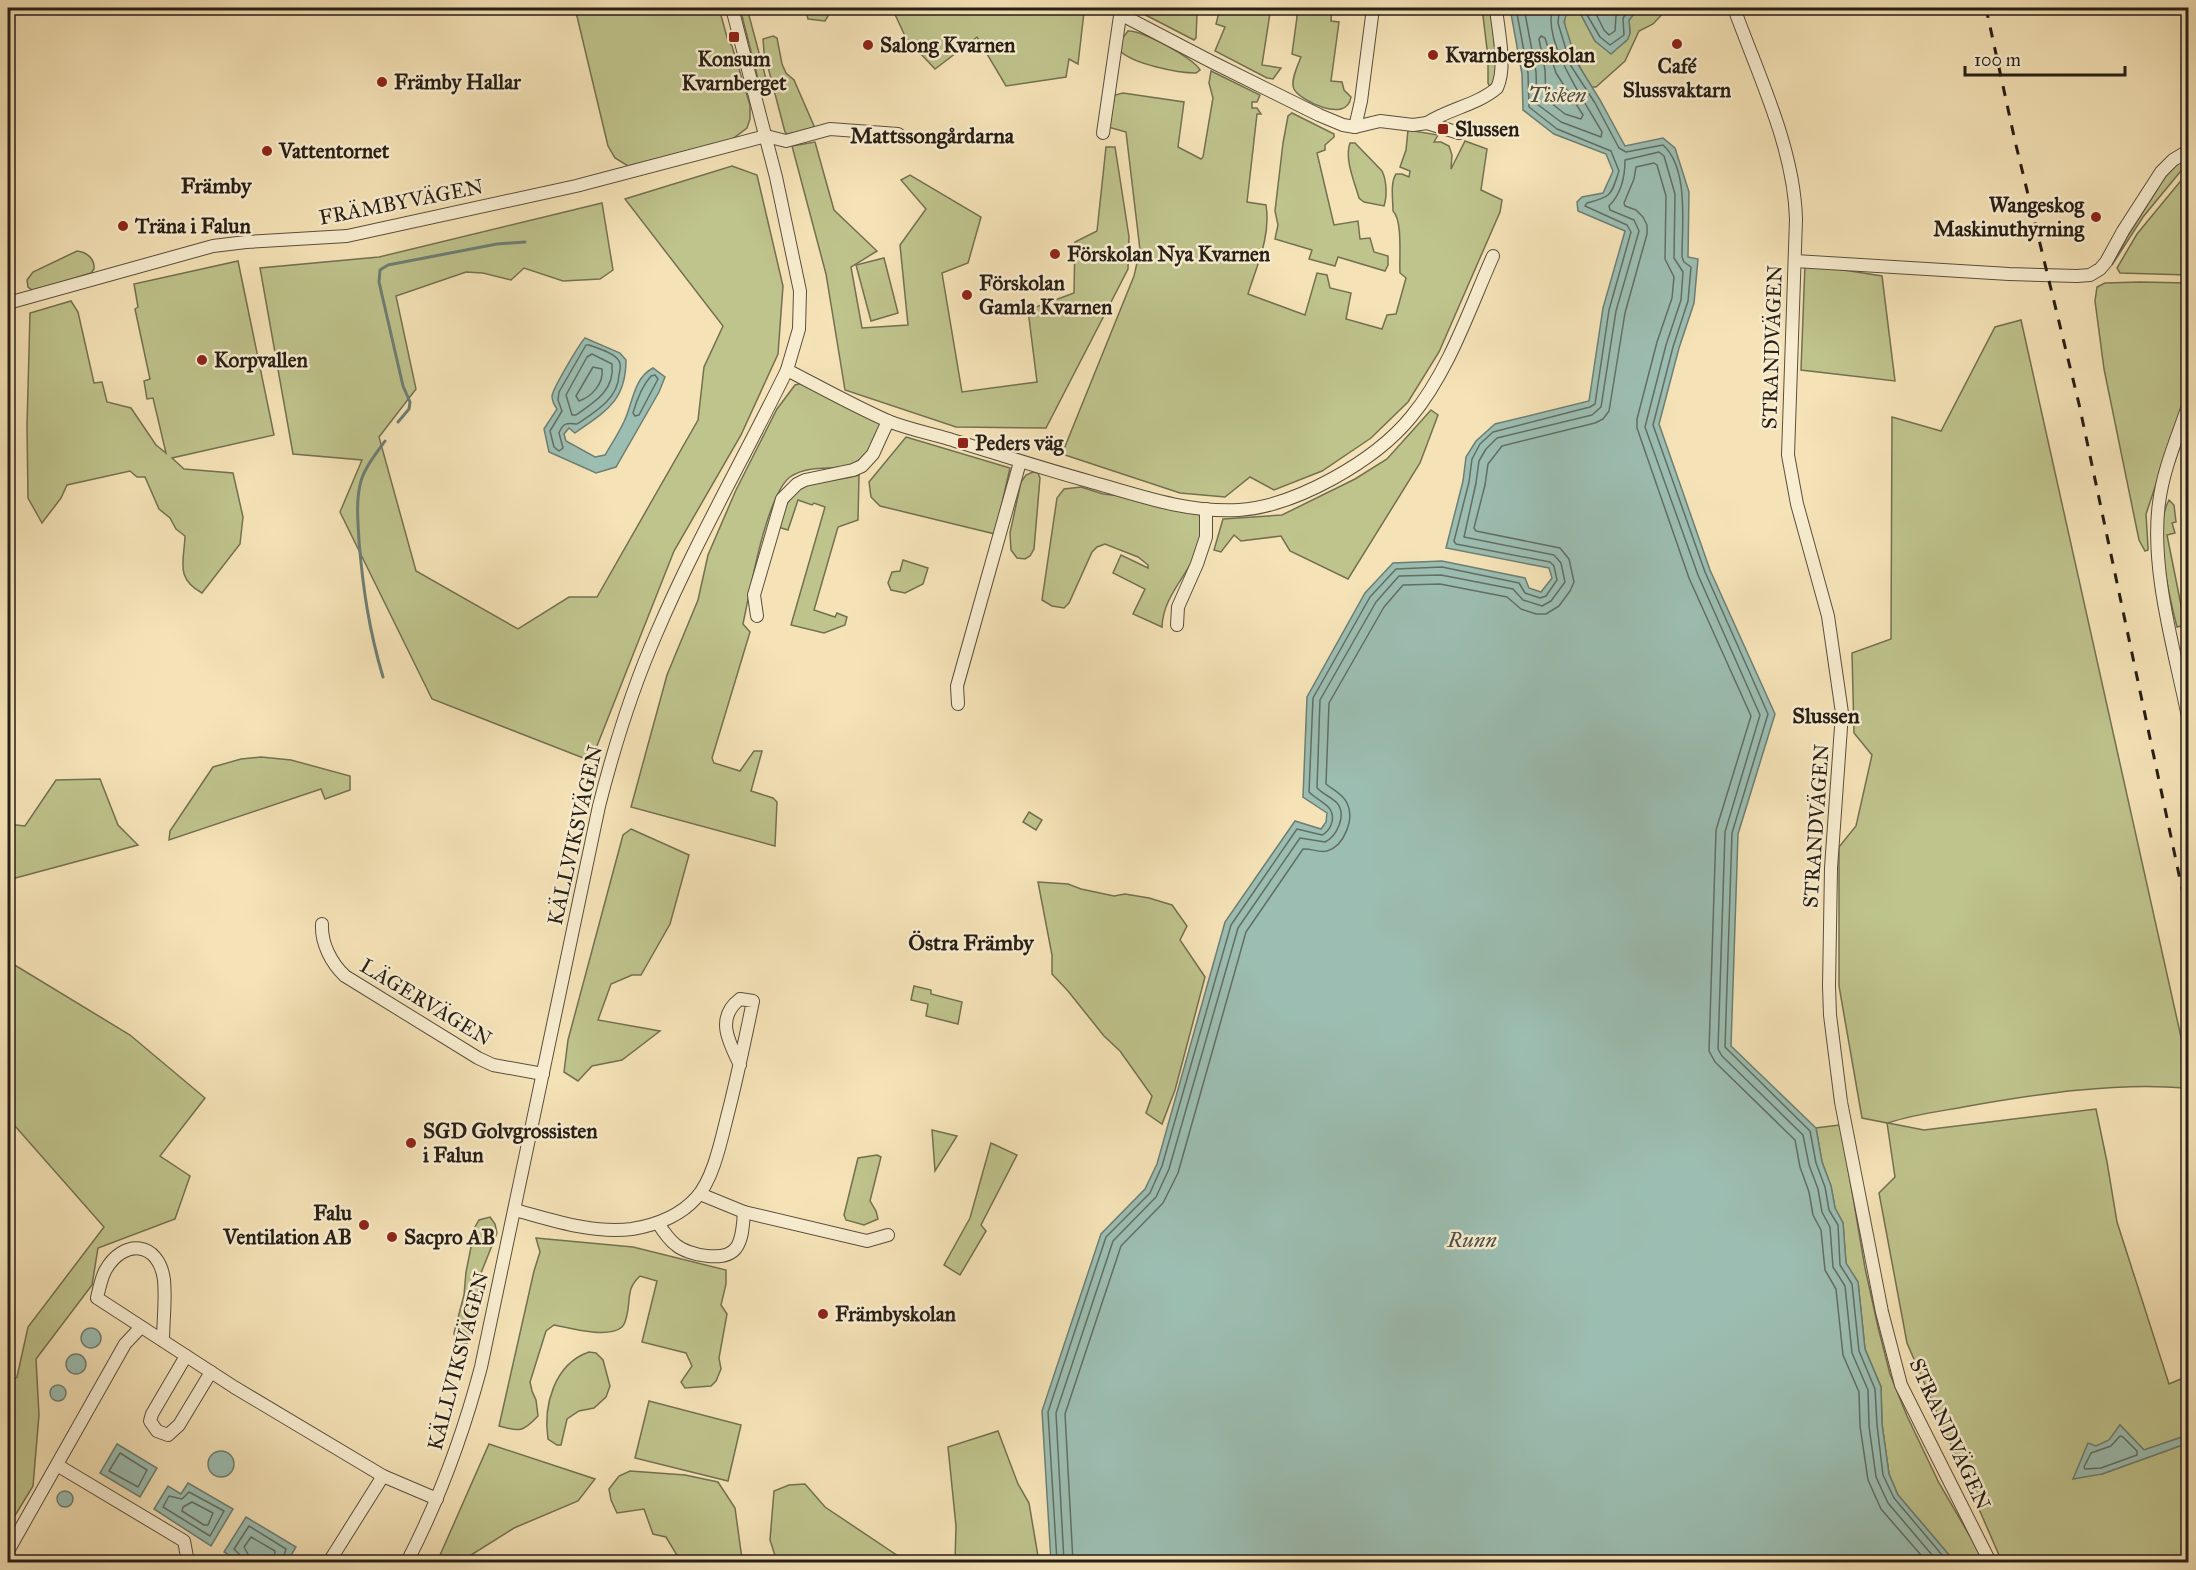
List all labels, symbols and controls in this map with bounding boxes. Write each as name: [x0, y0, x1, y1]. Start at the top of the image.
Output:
marker: Konsum Kvarnberget: [727, 30, 741, 44]
place label: Salong Kvarnen: [880, 32, 1016, 58]
marker: Café Slussvaktarn: [1670, 37, 1684, 51]
marker: Salong Kvarnen: [861, 38, 875, 52]
scale bar: [1965, 39, 2126, 77]
place label: Kvarnbergsskolan: [1445, 42, 1596, 68]
place label: Konsum Kvarnberget: [682, 46, 787, 96]
marker: Kvarnbergsskolan: [1426, 48, 1440, 62]
text: 100 m: [1974, 49, 2021, 71]
place label: Café Slussvaktarn: [1623, 53, 1732, 103]
place label: Främby Hallar: [394, 69, 522, 95]
marker: Främby Hallar: [375, 75, 389, 89]
water label: Tisken: [1528, 81, 1587, 108]
place label: Slussen: [1455, 116, 1520, 142]
district label: Mattssongårdarna: [850, 122, 1015, 149]
marker: Slussen: [1436, 122, 1450, 136]
place label: Vattentornet: [278, 138, 390, 164]
marker: Vattentornet: [260, 144, 274, 158]
district label: Främby: [181, 172, 253, 199]
street label: FRÄMBYVÄGEN: [317, 173, 485, 231]
place label: Wangeskog Maskinuthyrning: [1933, 192, 2085, 242]
marker: Wangeskog Maskinuthyrning: [2089, 210, 2103, 224]
place label: Träna i Falun: [134, 213, 252, 239]
marker: Träna i Falun: [116, 219, 130, 233]
place label: Förskolan Nya Kvarnen: [1067, 241, 1271, 267]
marker: Förskolan Nya Kvarnen: [1048, 247, 1062, 261]
street label: STRANDVÄGEN: [1756, 264, 1788, 430]
place label: Förskolan Gamla Kvarnen: [979, 270, 1113, 320]
marker: Förskolan Gamla Kvarnen: [960, 288, 974, 302]
place label: Korpvallen: [214, 347, 308, 373]
marker: Korpvallen: [195, 353, 209, 367]
place label: Peders väg: [975, 430, 1065, 456]
marker: Peders väg: [956, 436, 970, 450]
district label: Slussen: [1792, 702, 1860, 729]
street label: KÄLLVIKSVÄGEN: [542, 742, 608, 927]
street label: STRANDVÄGEN: [1797, 743, 1835, 909]
district label: Östra Främby: [908, 929, 1035, 956]
street label: LÄGERVÄGEN: [356, 953, 497, 1052]
place label: SGD Golvgrossisten i Falun: [423, 1118, 598, 1168]
marker: SGD Golvgrossisten i Falun: [404, 1136, 418, 1150]
place label: Falu Ventilation AB: [222, 1200, 353, 1250]
marker: Falu Ventilation AB: [357, 1218, 371, 1232]
place label: Sacpro AB: [404, 1224, 495, 1250]
water label: Runn: [1446, 1226, 1497, 1253]
marker: Sacpro AB: [385, 1230, 399, 1244]
street label: KÄLLVIKSVÄGEN: [422, 1269, 494, 1453]
place label: Främbyskolan: [835, 1301, 957, 1327]
marker: Främbyskolan: [816, 1307, 830, 1321]
street label: STRANDVÄGEN: [1903, 1354, 1997, 1514]

